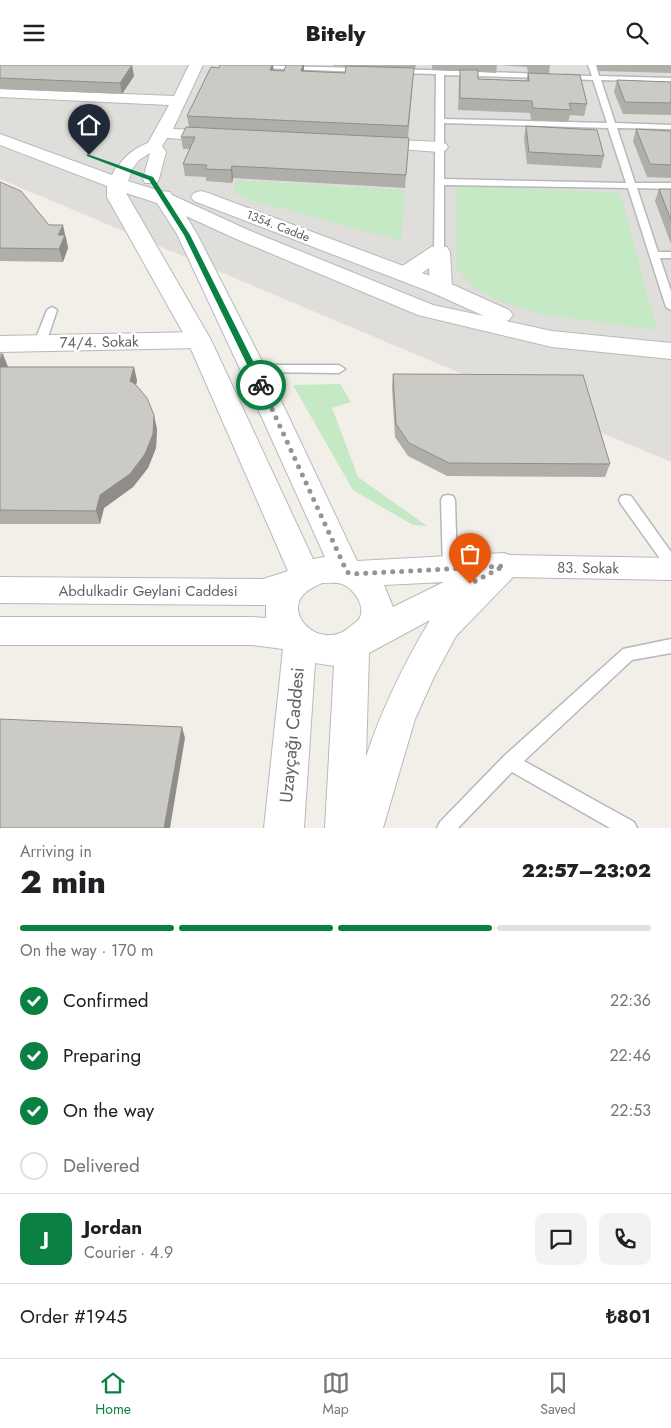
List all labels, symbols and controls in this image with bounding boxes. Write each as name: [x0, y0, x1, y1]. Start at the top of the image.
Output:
text: Bitely: [305, 17, 366, 49]
icon: menu: [20, 19, 48, 47]
icon: search: [623, 19, 651, 47]
pin: [68, 104, 110, 155]
icon: home: [75, 111, 103, 139]
street label: 1354. Cadde: [244, 206, 312, 246]
street label: 74/4. Sokak: [59, 330, 139, 354]
courier: [236, 360, 286, 410]
icon: bike: [247, 371, 275, 399]
pin: [449, 533, 491, 584]
icon: bag: [456, 540, 484, 568]
street label: 83. Sokak: [557, 556, 620, 580]
street label: Abdulkadir Geylani Caddesi: [58, 580, 238, 602]
street label: Uzayçağı Caddesi: [273, 666, 311, 804]
text: Arriving in: [20, 840, 92, 863]
text: 22:57–23:02: [522, 857, 651, 884]
text: 2 min: [20, 859, 106, 905]
text: On the way · 170 m: [20, 939, 154, 962]
icon: check: [20, 987, 48, 1015]
text: Confirmed: [63, 987, 149, 1014]
text: 22:36: [610, 989, 651, 1012]
icon: check: [20, 1042, 48, 1070]
text: Preparing: [63, 1042, 141, 1069]
text: 22:46: [609, 1044, 651, 1067]
icon: check: [20, 1097, 48, 1125]
text: On the way: [63, 1097, 154, 1124]
text: 22:53: [610, 1099, 651, 1122]
text: Delivered: [63, 1152, 140, 1179]
button: chat: [535, 1213, 587, 1265]
button: phone: [599, 1213, 651, 1265]
text: Jordan: [84, 1214, 142, 1241]
text: J: [43, 1225, 49, 1252]
text: Courier · 4.9: [84, 1241, 173, 1264]
text: Order #1945: [20, 1303, 127, 1330]
text: ₺801: [606, 1303, 651, 1330]
tab: Home: [95, 1369, 131, 1419]
tab: Map: [322, 1369, 350, 1419]
tab: Saved: [540, 1369, 576, 1419]

